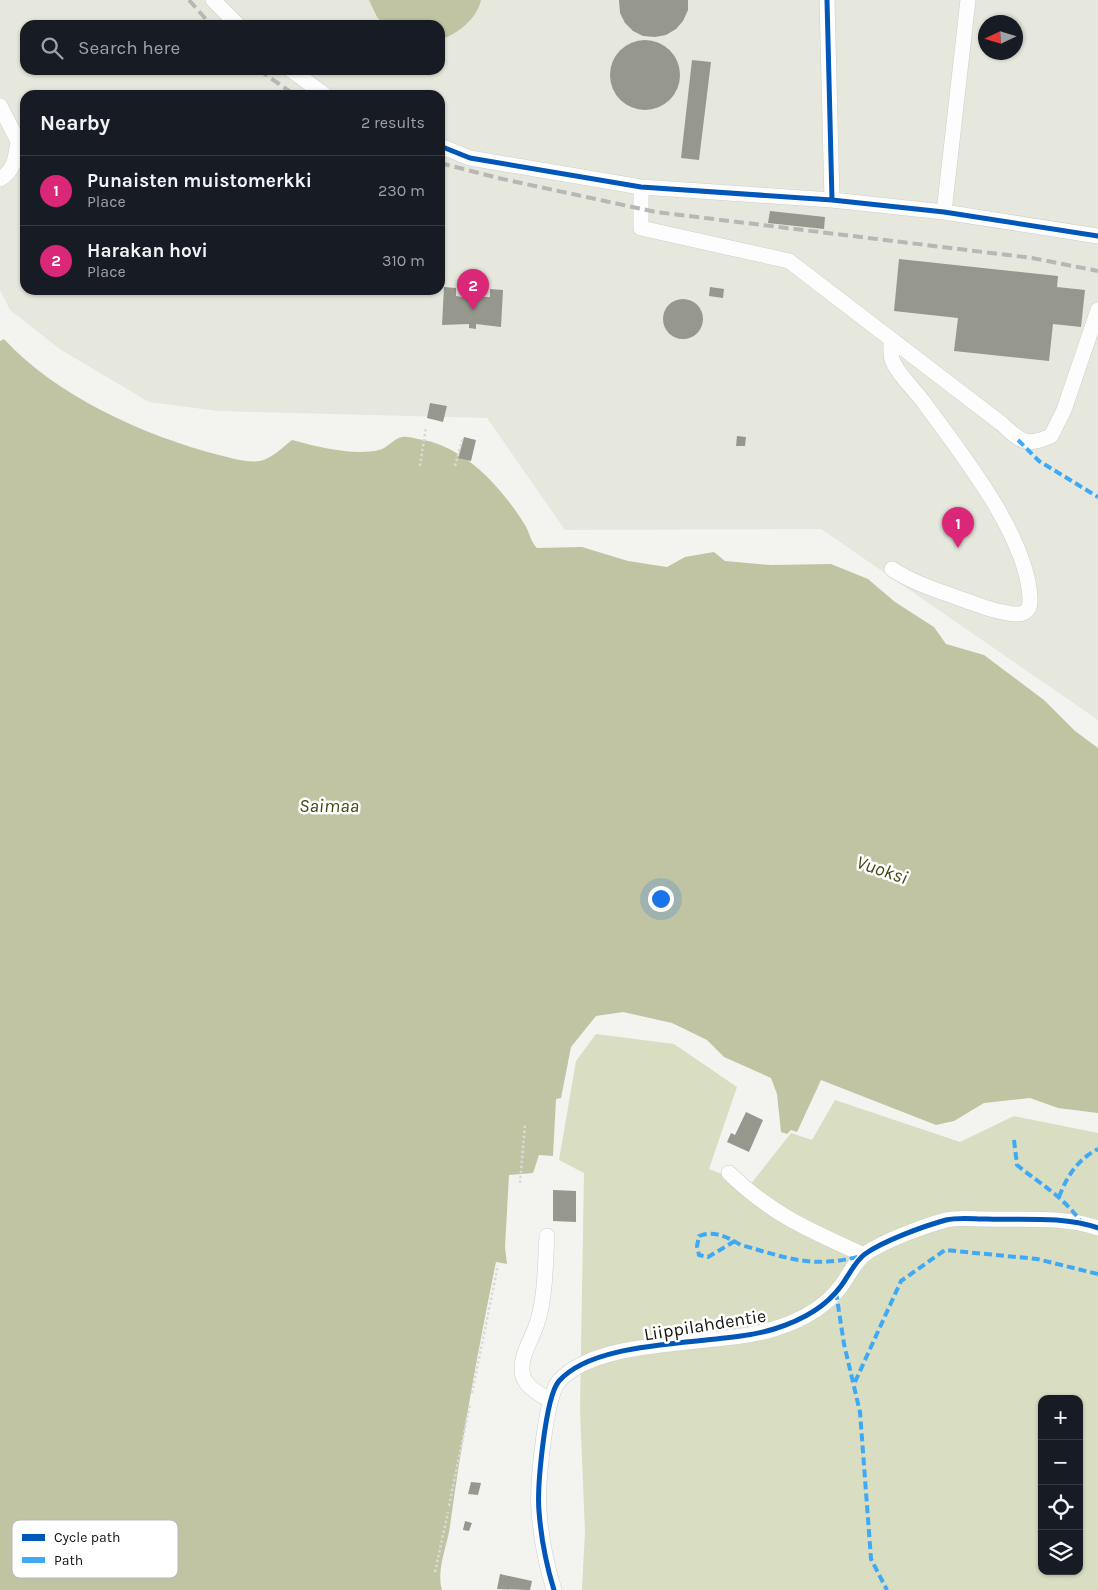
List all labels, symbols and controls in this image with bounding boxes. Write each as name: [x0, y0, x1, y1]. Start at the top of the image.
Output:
north arrow: [978, 15, 1023, 60]
search box: [20, 20, 445, 75]
icon: search: [38, 34, 66, 62]
text: Search here: [78, 37, 180, 59]
text: Nearby: [40, 111, 110, 135]
text: 2 results: [361, 113, 425, 132]
text: Punaisten muistomerkki: [87, 170, 312, 192]
text: 1: [53, 181, 59, 200]
text: 230 m: [378, 181, 425, 200]
text: Place: [87, 192, 126, 211]
text: Harakan hovi: [87, 240, 208, 262]
text: 2: [51, 251, 61, 270]
text: 310 m: [382, 251, 425, 270]
text: Place: [87, 262, 126, 281]
pin: 2: [457, 269, 489, 310]
pin: 1: [942, 507, 974, 548]
water label: Saimaa: [299, 795, 359, 817]
water label: Vuoksi: [853, 851, 911, 889]
your location: [648, 886, 674, 912]
street label: Liippilahdentie: [642, 1304, 768, 1346]
map controls: [1038, 1395, 1083, 1575]
button: +: [1038, 1395, 1083, 1440]
button: −: [1038, 1440, 1083, 1485]
button: locate: [1038, 1485, 1083, 1530]
legend: [12, 1520, 178, 1578]
text: Cycle path: [54, 1529, 120, 1546]
button: layers: [1038, 1530, 1083, 1575]
text: Path: [54, 1552, 83, 1569]

